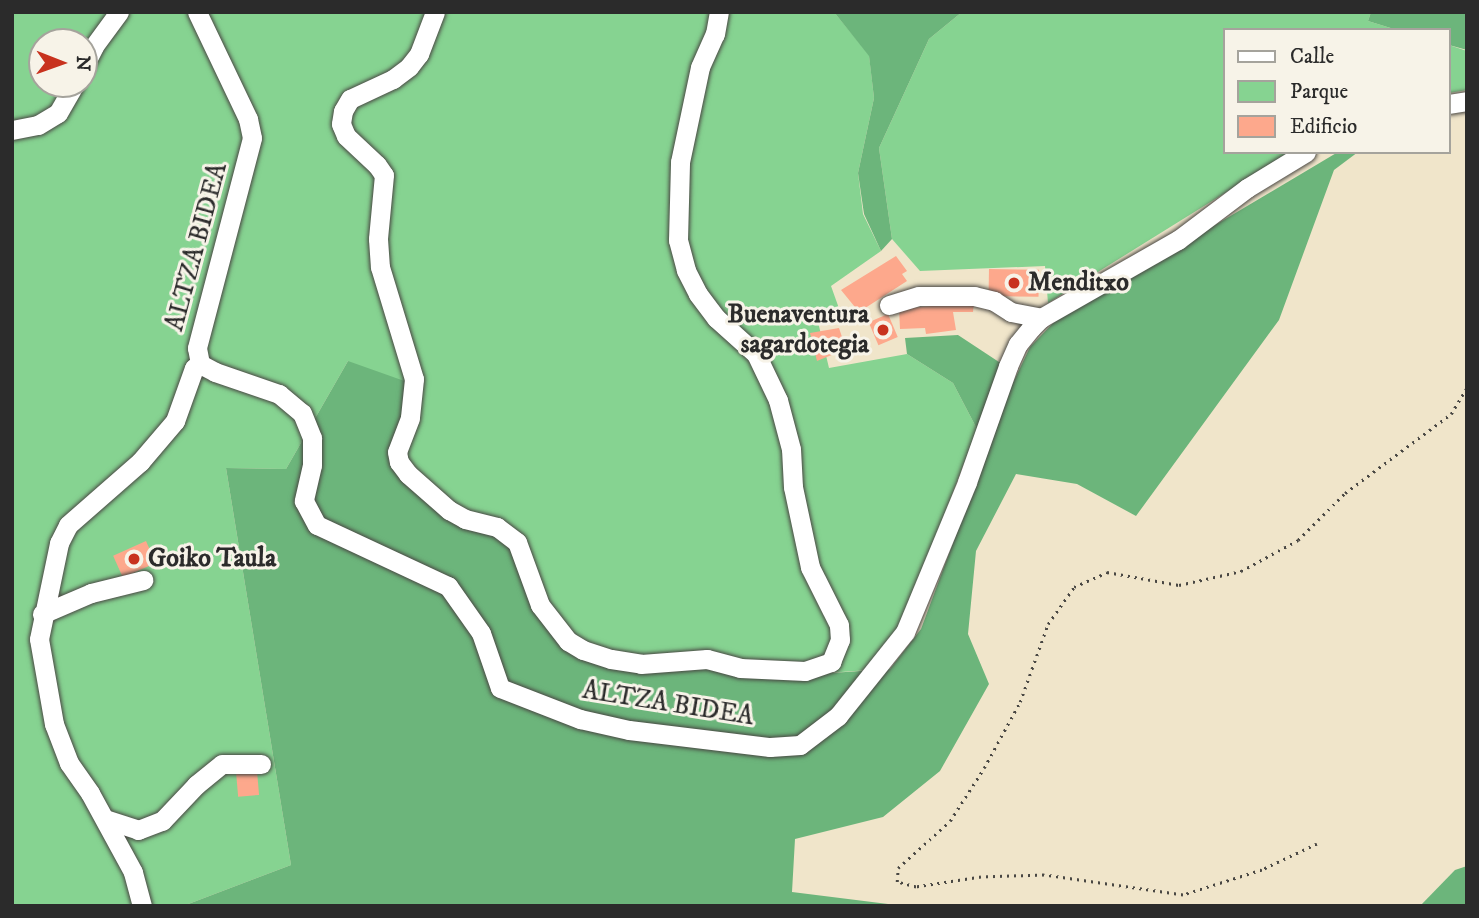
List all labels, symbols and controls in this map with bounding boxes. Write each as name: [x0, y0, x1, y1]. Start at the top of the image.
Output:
north arrow: [28, 28, 98, 98]
legend: [1224, 28, 1451, 154]
text: Calle: [1290, 44, 1334, 70]
text: N: [71, 55, 94, 71]
text: Parque: [1290, 79, 1348, 105]
text: Edificio: [1290, 114, 1357, 140]
street label: ALTZA BIDEA: [160, 159, 234, 335]
place label: Menditxo: [1028, 267, 1129, 299]
marker: Menditxo: [1006, 275, 1022, 291]
place label: Buenaventura sagardotegia: [727, 299, 869, 360]
marker: Buenaventura sagardotegia: [875, 322, 891, 338]
place label: Goiko Taula: [148, 543, 276, 575]
marker: Goiko Taula: [126, 551, 142, 567]
street label: ALTZA BIDEA: [580, 675, 756, 733]

